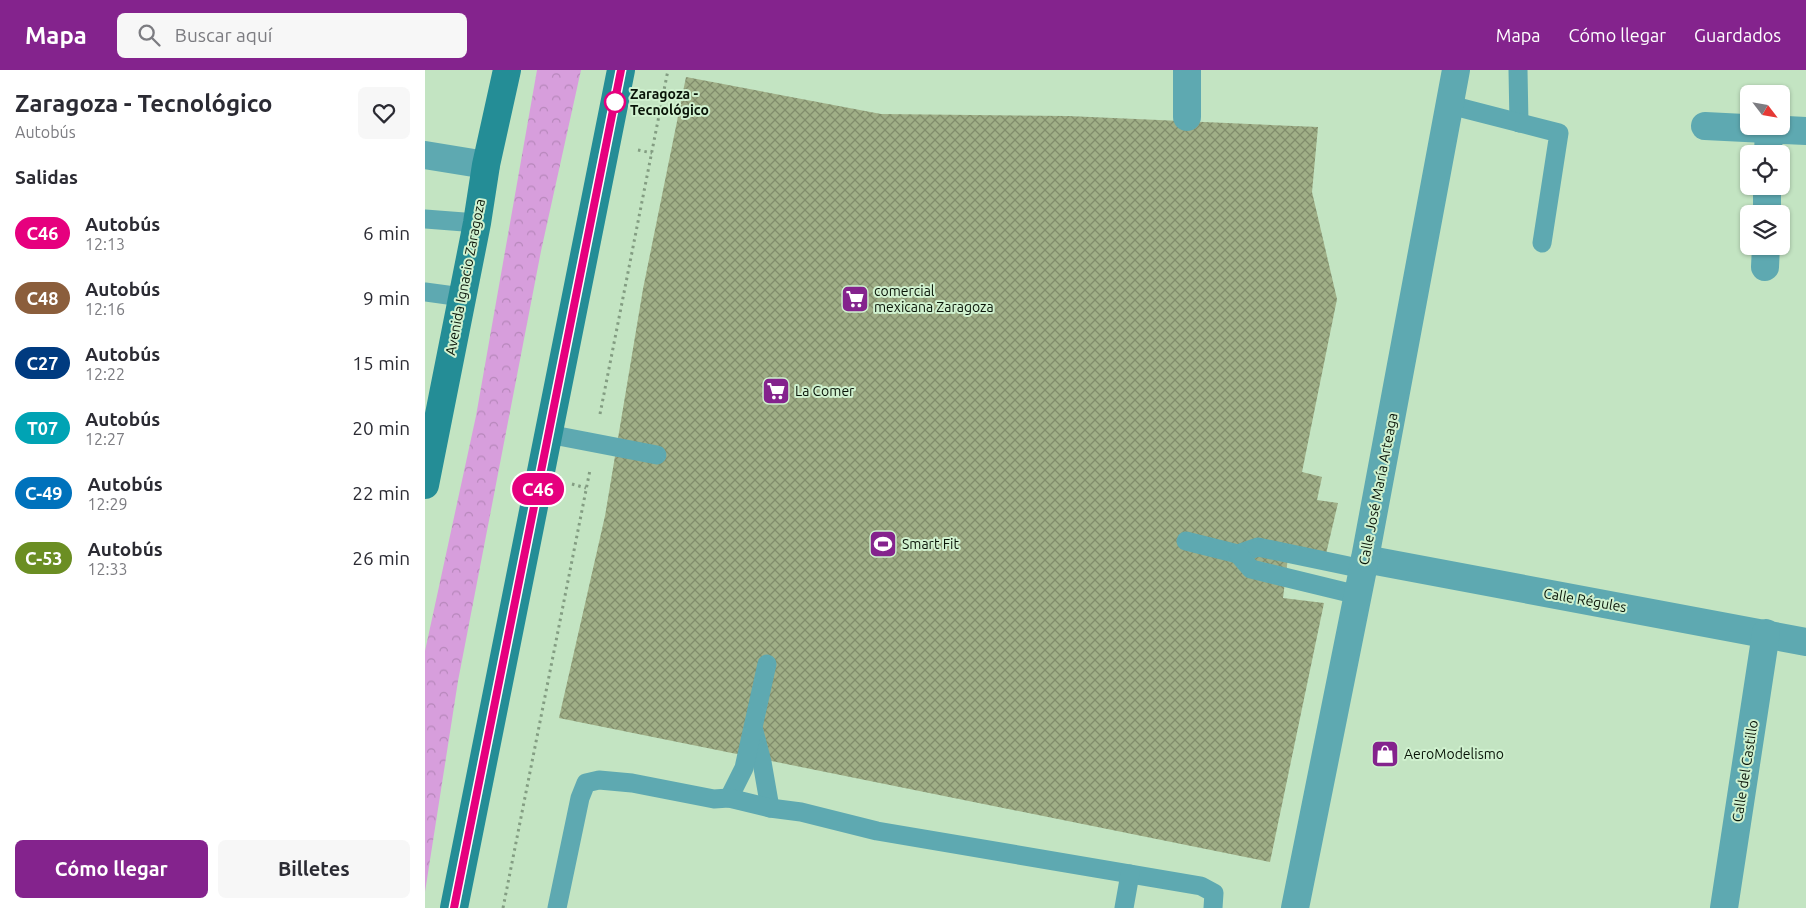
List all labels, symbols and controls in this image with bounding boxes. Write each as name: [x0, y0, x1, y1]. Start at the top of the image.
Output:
search box: [117, 13, 467, 58]
icon: search: [135, 21, 163, 49]
text: Mapa: [25, 22, 87, 49]
text: Buscar aquí: [175, 24, 272, 46]
text: Mapa: [1496, 25, 1541, 45]
text: Cómo llegar: [1569, 25, 1666, 45]
text: Guardados: [1694, 25, 1781, 45]
north arrow: [1740, 85, 1790, 135]
map controls: [1740, 85, 1790, 255]
place label: Zaragoza - Tecnológico: [630, 86, 709, 118]
button: heart: [358, 87, 410, 139]
text: Zaragoza - Tecnológico: [15, 90, 273, 117]
marker: Zaragoza - Tecnológico: [604, 91, 626, 113]
text: Autobús: [15, 123, 76, 141]
button: locate: [1740, 145, 1790, 195]
text: Salidas: [15, 166, 78, 188]
street label: Avenida Ignacio Zaragoza: [442, 197, 488, 357]
button: layers: [1740, 205, 1790, 255]
text: Autobús: [85, 213, 160, 235]
text: 6 min: [363, 222, 410, 244]
text: C46: [27, 223, 58, 243]
text: 12:13: [85, 235, 125, 253]
text: Autobús: [85, 278, 160, 300]
place label: comercial mexicana Zaragoza: [874, 283, 994, 315]
supermarket icon: comercial mexicana Zaragoza: [840, 284, 870, 314]
text: 9 min: [363, 287, 410, 309]
text: C48: [27, 288, 58, 308]
text: 12:16: [85, 300, 125, 318]
text: Autobús: [85, 343, 160, 365]
text: 15 min: [352, 352, 410, 374]
text: C27: [27, 353, 58, 373]
text: 12:22: [85, 365, 125, 383]
supermarket icon: La Comer: [761, 376, 791, 406]
place label: La Comer: [795, 383, 855, 399]
text: Autobús: [85, 408, 160, 430]
street label: Calle José María Arteaga: [1355, 412, 1401, 566]
text: 20 min: [352, 417, 410, 439]
text: T07: [27, 418, 58, 438]
text: 12:27: [85, 430, 125, 448]
text: Autobús: [87, 473, 163, 495]
line badge: C46: [509, 473, 567, 505]
text: C46: [522, 479, 554, 499]
text: 22 min: [352, 482, 410, 504]
text: C-49: [25, 483, 62, 503]
text: 12:29: [87, 495, 128, 513]
sports icon: Smart Fit: [868, 529, 898, 559]
place label: Smart Fit: [902, 536, 959, 552]
text: Autobús: [87, 538, 163, 560]
text: 26 min: [352, 547, 410, 569]
text: C-53: [25, 548, 62, 568]
text: 12:33: [87, 560, 128, 578]
street label: Calle Régules: [1542, 585, 1628, 615]
street label: Calle del Castillo: [1729, 719, 1761, 823]
shop icon: AeroModelismo: [1370, 739, 1400, 769]
place label: AeroModelismo: [1404, 746, 1504, 762]
button: Cómo llegar: [15, 840, 208, 898]
button: Billetes: [218, 840, 410, 898]

